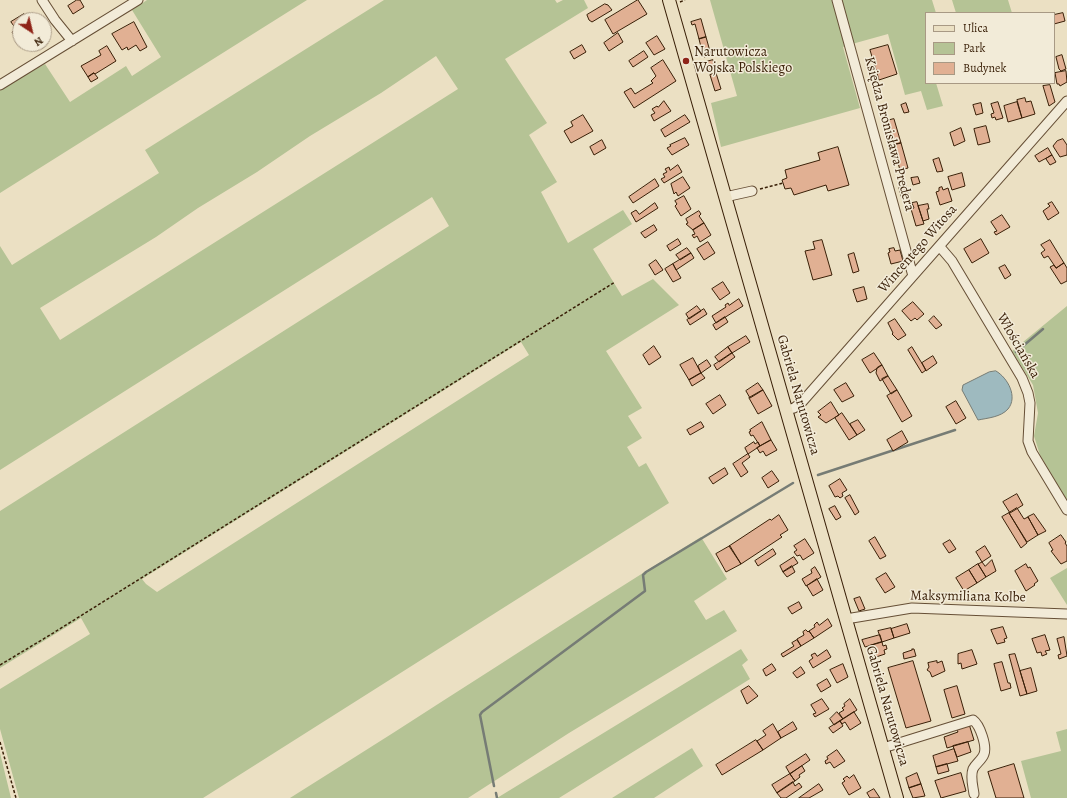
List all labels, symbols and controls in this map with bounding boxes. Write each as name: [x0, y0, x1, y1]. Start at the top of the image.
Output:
north arrow: [12, 12, 52, 52]
legend: [925, 12, 1055, 84]
text: Ulica: [963, 20, 988, 36]
text: N: [31, 33, 46, 50]
text: Park: [963, 40, 986, 56]
place label: Narutowicza Wojska Polskiego: [694, 45, 792, 78]
street label: Księdza Bronisława Predera: [860, 55, 918, 213]
marker: Narutowicza Wojska Polskiego: [681, 56, 691, 66]
text: Budynek: [963, 60, 1006, 76]
street label: Wincentego Witosa: [875, 201, 961, 297]
street label: Włościańska: [993, 310, 1043, 382]
street label: Gabriela Narutowicza: [773, 333, 823, 457]
street label: Maksymiliana Kolbe: [910, 588, 1026, 606]
street label: Gabriela Narutowicza: [862, 644, 912, 768]

